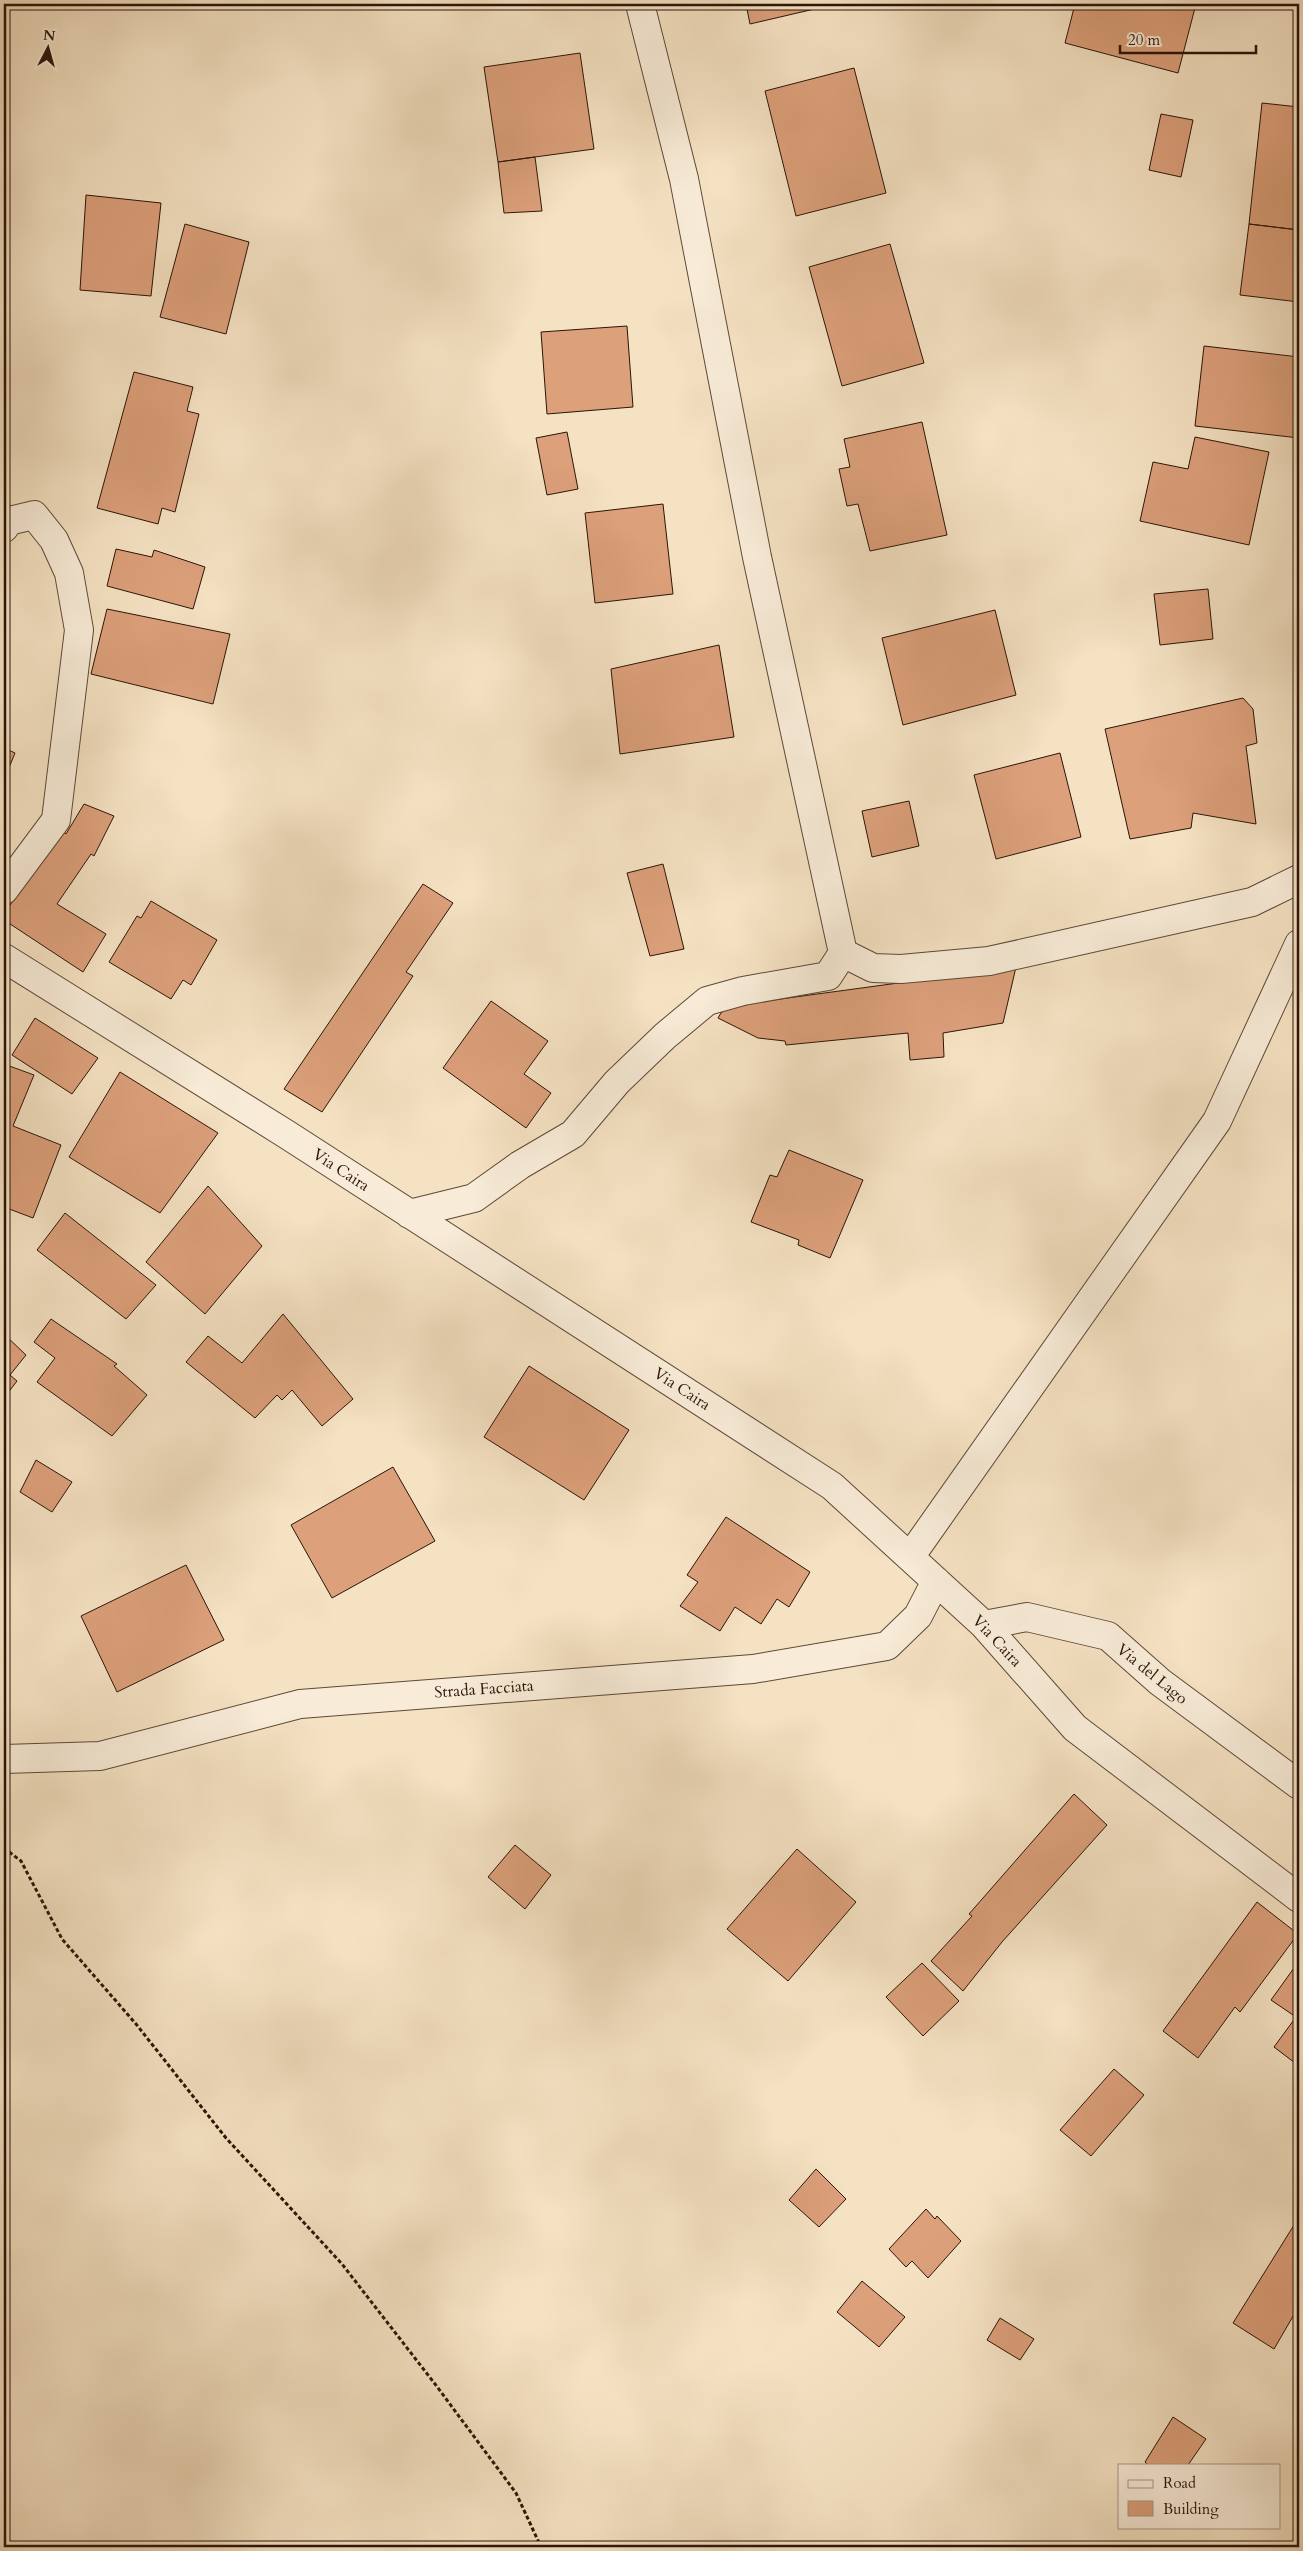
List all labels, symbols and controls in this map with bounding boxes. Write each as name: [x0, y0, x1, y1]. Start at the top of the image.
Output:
north arrow: [22, 22, 72, 72]
scale bar: [1120, 22, 1257, 54]
text: N: [42, 25, 56, 46]
text: 20 m: [1128, 30, 1160, 50]
street label: Via Caira: [308, 1143, 374, 1197]
street label: Via Caira: [649, 1362, 715, 1416]
street label: Via Caira: [967, 1610, 1027, 1672]
street label: Via del Lago: [1112, 1638, 1193, 1710]
street label: Strada Facciata: [434, 1675, 535, 1703]
legend: [1118, 2464, 1280, 2528]
text: Road: [1163, 2473, 1196, 2493]
text: Building: [1163, 2499, 1219, 2519]

